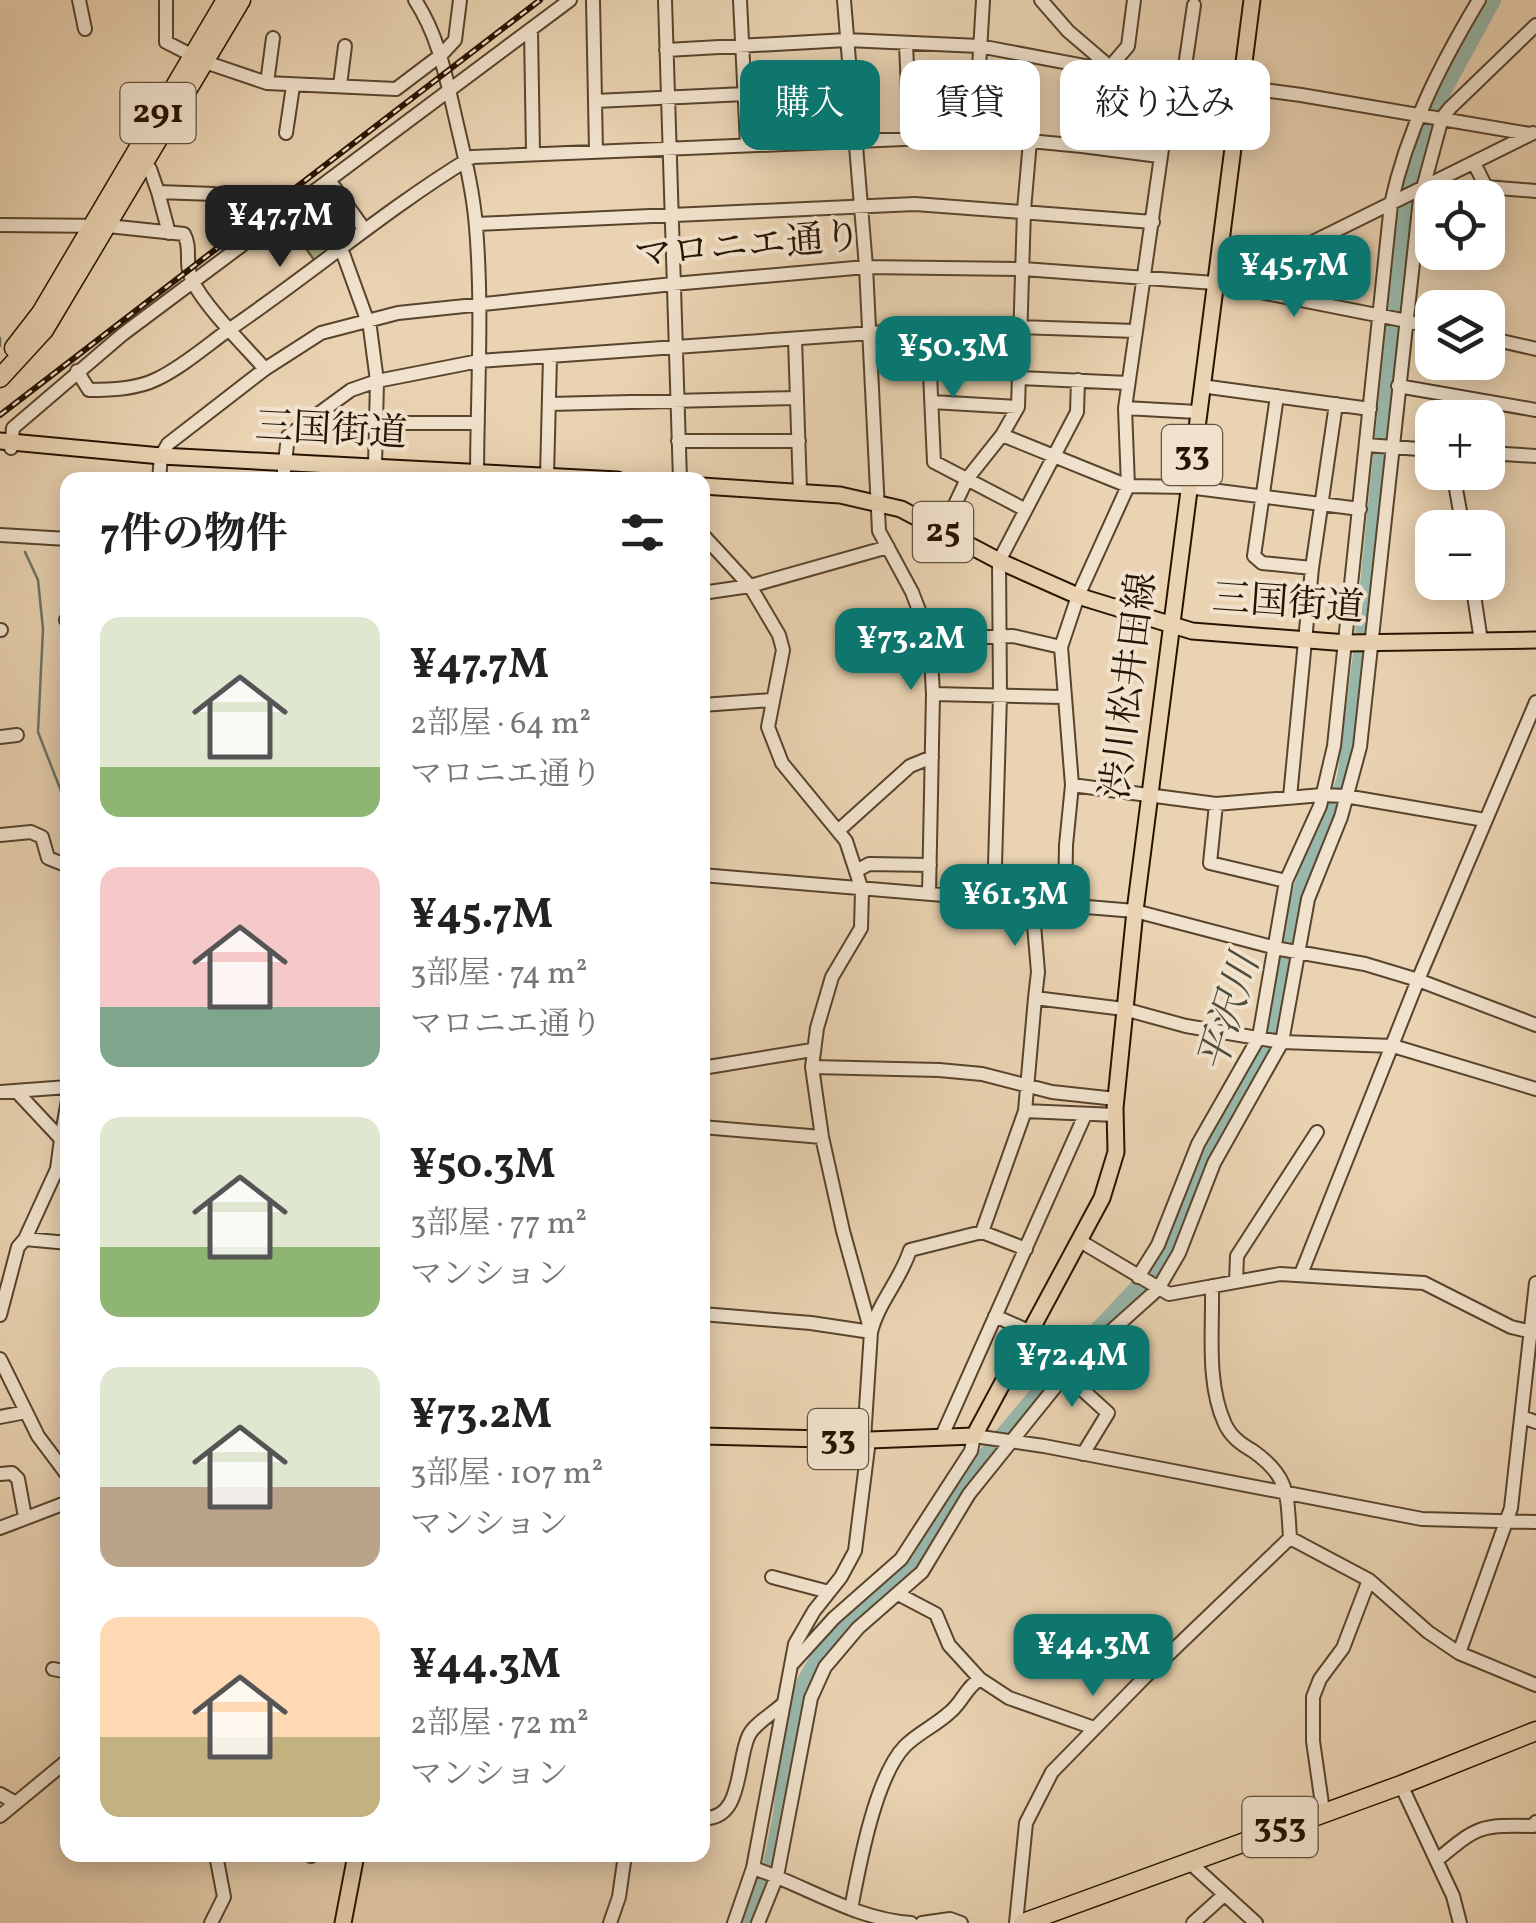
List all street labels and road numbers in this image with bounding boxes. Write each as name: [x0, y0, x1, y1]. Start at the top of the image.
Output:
road number: 291: [120, 83, 196, 143]
street label: マロニエ通り: [632, 212, 864, 284]
street label: 三国街道: [254, 402, 408, 462]
road number: 33: [1162, 425, 1222, 485]
road number: 25: [913, 502, 973, 562]
street label: 渋川松井田線: [1091, 570, 1171, 802]
street label: 三国街道: [1210, 573, 1366, 637]
road number: 33: [808, 1409, 868, 1469]
road number: 353: [1242, 1797, 1318, 1857]

